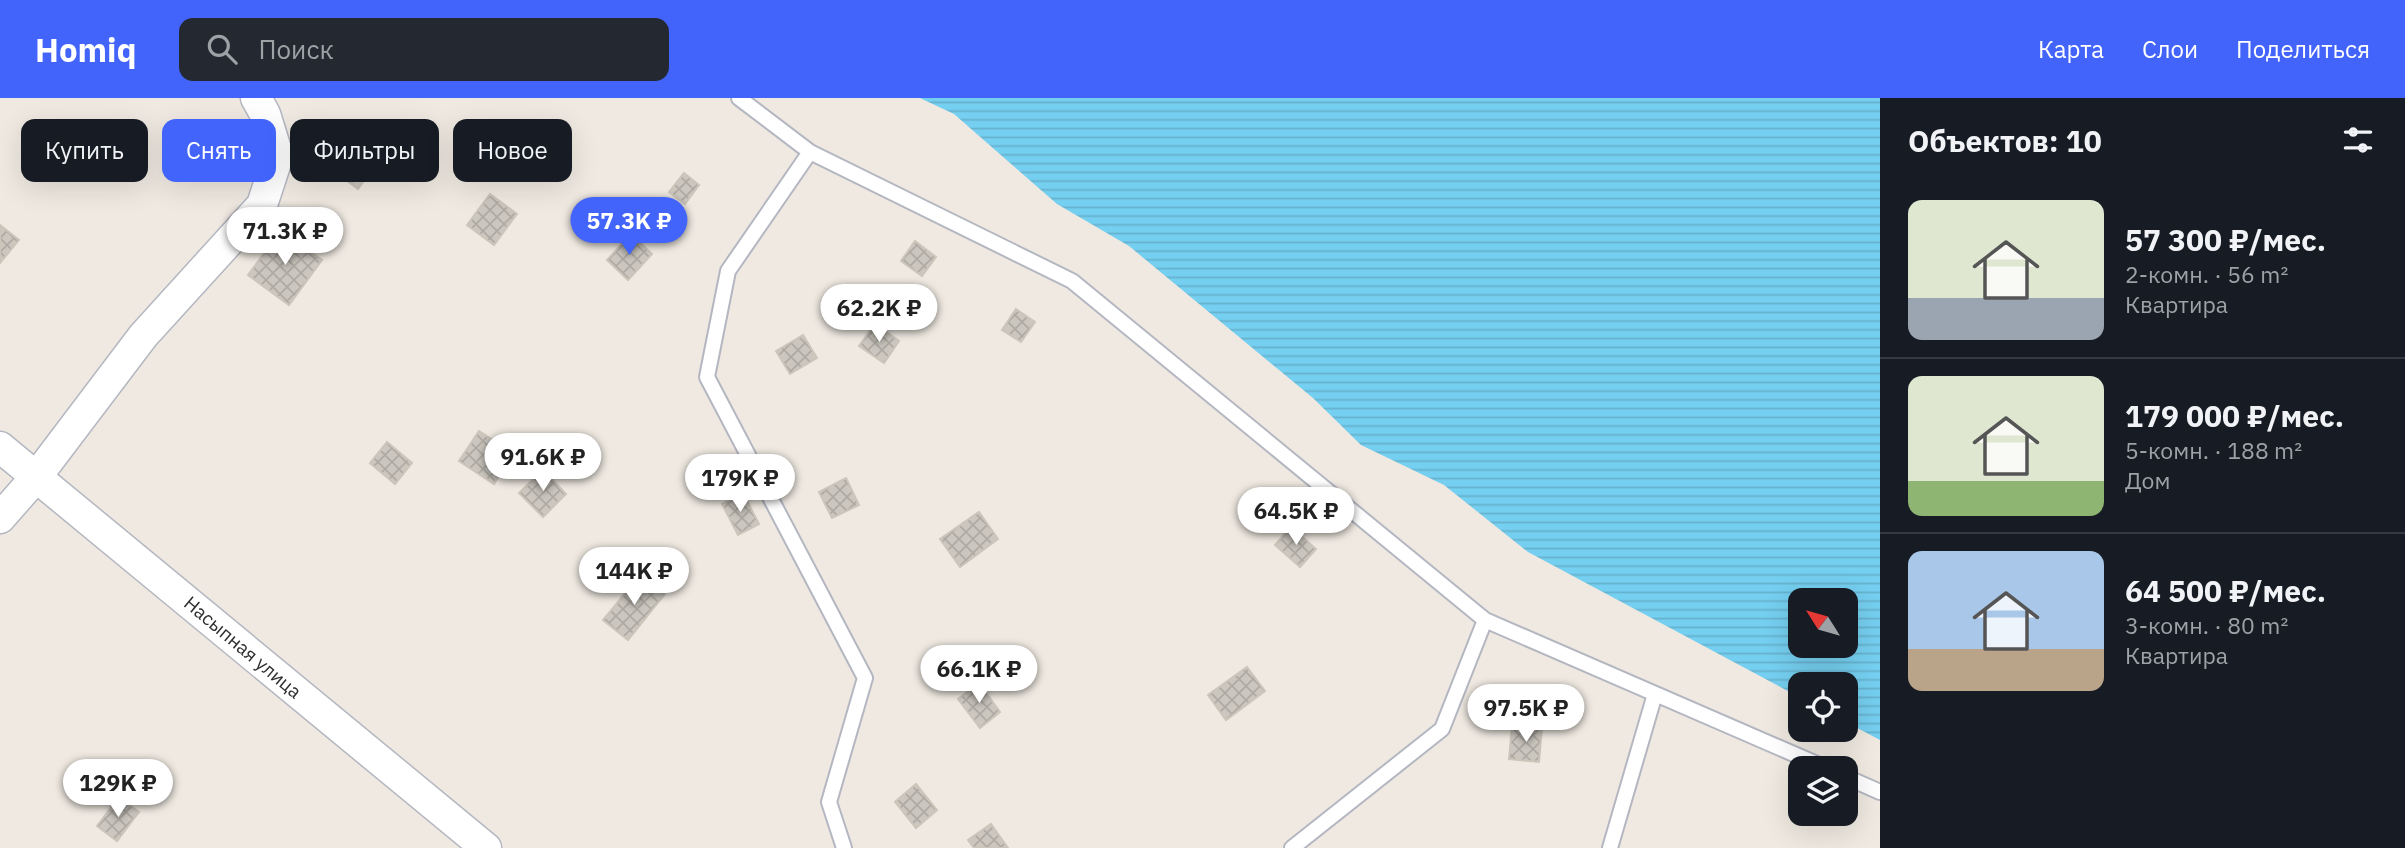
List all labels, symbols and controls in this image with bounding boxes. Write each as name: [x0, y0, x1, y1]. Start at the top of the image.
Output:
search box: [179, 18, 669, 81]
text: Homiq: [35, 28, 137, 71]
icon: search: [203, 30, 241, 68]
text: Поиск: [259, 32, 334, 66]
text: Карта: [2038, 33, 2104, 65]
text: Слои: [2142, 33, 2198, 65]
text: Поделиться: [2236, 33, 2370, 65]
chip: Купить: [21, 119, 148, 182]
chip: Снять: [162, 119, 276, 182]
chip: Фильтры: [290, 119, 439, 182]
chip: Новое: [453, 119, 572, 182]
text: Объектов: 10: [1908, 121, 2102, 160]
icon: filters: [2339, 121, 2377, 159]
pin: 57.3K ₽: [564, 198, 694, 257]
text: 57.3K ₽: [586, 205, 672, 235]
pin: 71.3K ₽: [220, 208, 350, 267]
text: 71.3K ₽: [242, 215, 328, 245]
text: 57 300 ₽/мес.: [2125, 220, 2326, 259]
icon: home: [1964, 228, 2048, 312]
text: 2-комн. · 56 m²: [2125, 259, 2288, 289]
pin: 62.2K ₽: [814, 285, 944, 344]
text: Квартира: [2125, 289, 2228, 319]
text: 62.2K ₽: [836, 292, 922, 322]
text: 179 000 ₽/мес.: [2125, 396, 2344, 435]
icon: home: [1964, 404, 2048, 488]
pin: 91.6K ₽: [478, 434, 608, 493]
text: 5-комн. · 188 m²: [2125, 435, 2302, 465]
text: 91.6K ₽: [500, 441, 586, 471]
pin: 179K ₽: [683, 454, 797, 514]
text: 179K ₽: [701, 462, 779, 492]
text: Дом: [2125, 465, 2170, 495]
pin: 64.5K ₽: [1231, 488, 1361, 547]
text: 64.5K ₽: [1253, 495, 1339, 525]
pin: 144K ₽: [577, 547, 691, 607]
text: 144K ₽: [595, 555, 673, 585]
text: 64 500 ₽/мес.: [2125, 571, 2326, 610]
icon: home: [1964, 579, 2048, 663]
north arrow: [1788, 588, 1858, 658]
map controls: [1788, 588, 1858, 826]
street label: Насыпная улица: [179, 591, 307, 703]
text: 3-комн. · 80 m²: [2125, 610, 2288, 640]
text: Квартира: [2125, 640, 2228, 670]
pin: 66.1K ₽: [914, 646, 1044, 705]
text: 66.1K ₽: [936, 653, 1022, 683]
button: locate: [1788, 672, 1858, 742]
pin: 97.5K ₽: [1461, 684, 1591, 744]
text: 97.5K ₽: [1483, 692, 1569, 722]
button: layers: [1788, 756, 1858, 826]
pin: 129K ₽: [61, 760, 175, 819]
text: 129K ₽: [79, 767, 157, 797]

